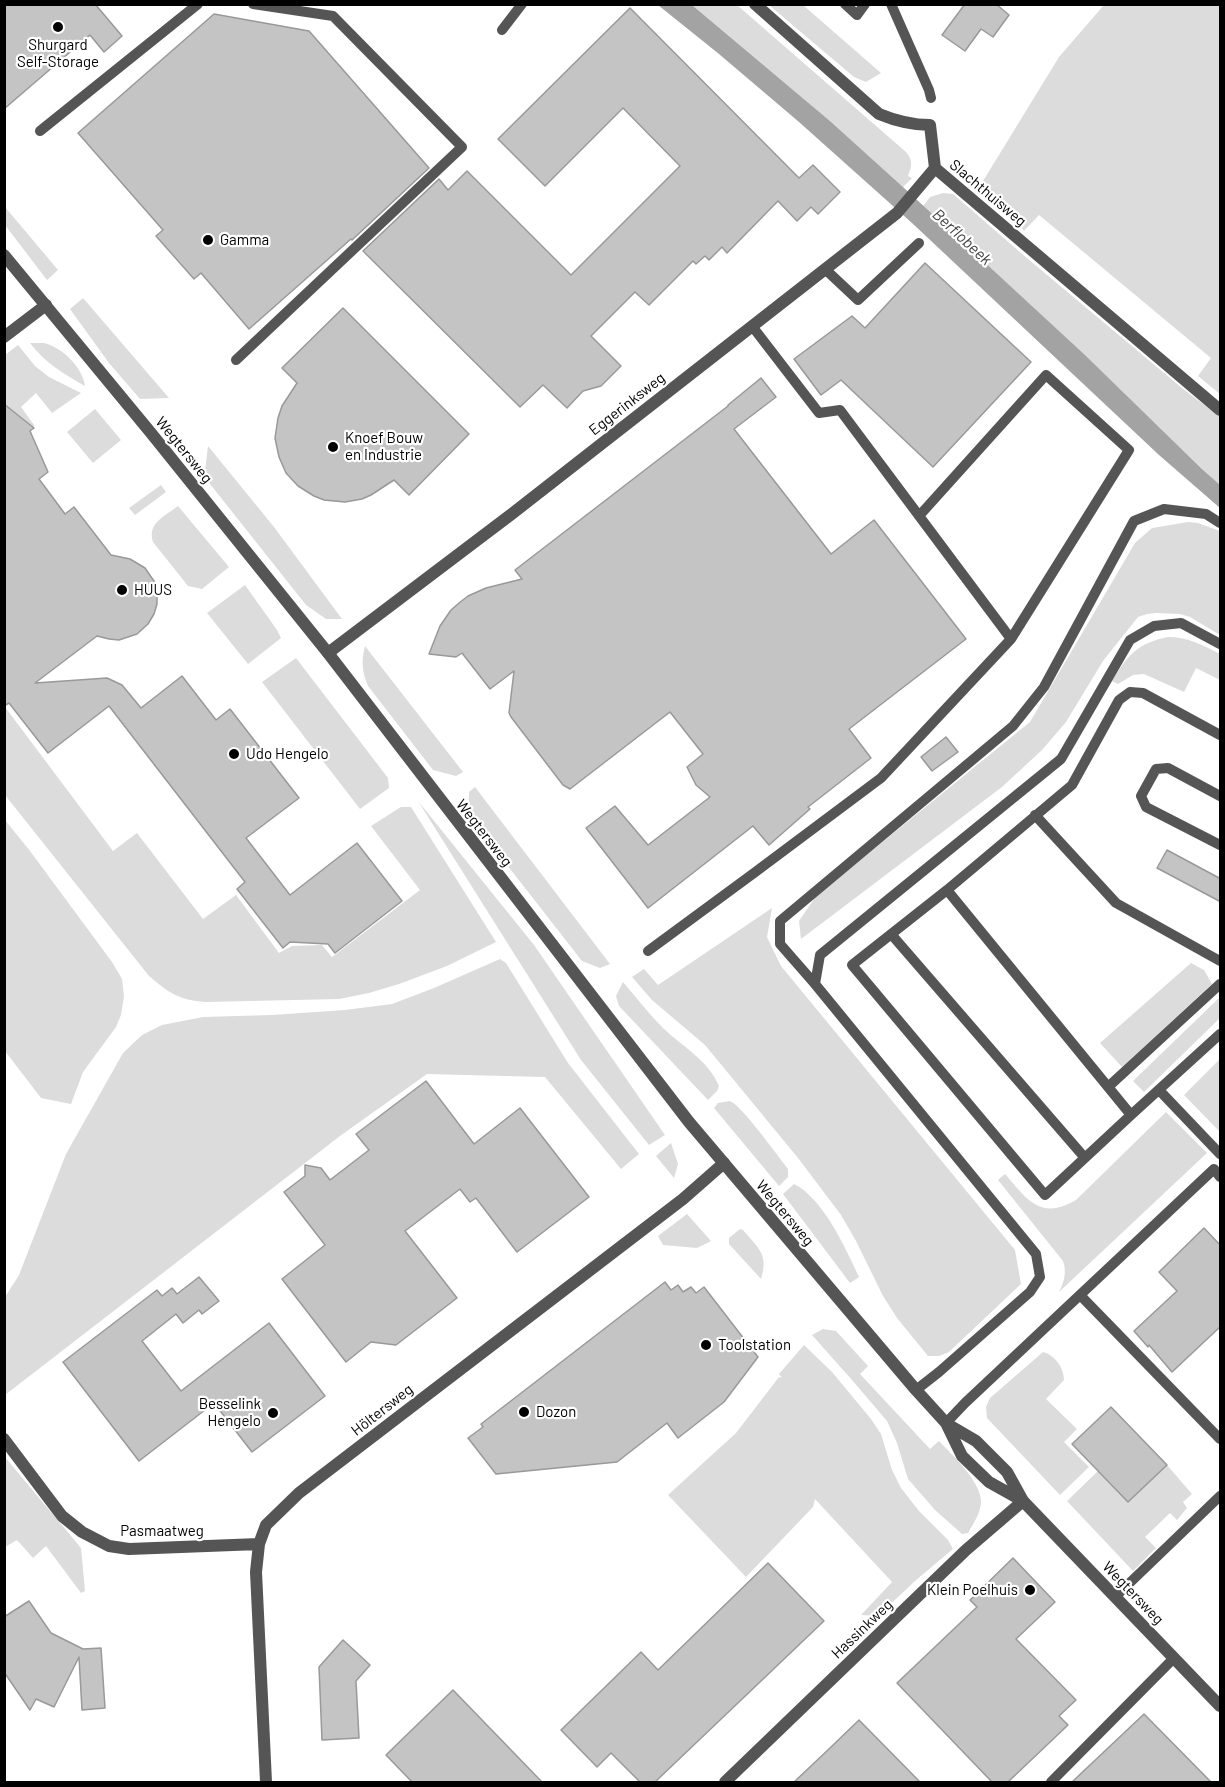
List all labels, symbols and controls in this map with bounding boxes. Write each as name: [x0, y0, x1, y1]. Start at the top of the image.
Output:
marker: Shurgard Self-Storage: [51, 20, 65, 34]
place label: Shurgard Self-Storage: [17, 36, 99, 71]
street label: Slachthuisweg: [946, 156, 1030, 230]
water label: Berflobeek: [928, 205, 996, 269]
place label: Gamma: [220, 231, 269, 249]
marker: Gamma: [201, 233, 215, 247]
street label: Eggerinksweg: [586, 369, 668, 439]
street label: Wegtersweg: [152, 413, 216, 487]
place label: Knoef Bouw en Industrie: [345, 429, 423, 464]
marker: Knoef Bouw en Industrie: [326, 440, 340, 454]
place label: HUUS: [134, 581, 172, 599]
marker: HUUS: [115, 583, 129, 597]
place label: Udo Hengelo: [246, 745, 329, 763]
marker: Udo Hengelo: [227, 747, 241, 761]
street label: Wegtersweg: [452, 796, 516, 870]
street label: Wegtersweg: [752, 1176, 818, 1250]
place label: Toolstation: [718, 1336, 791, 1354]
marker: Toolstation: [699, 1338, 713, 1352]
street label: Höltersweg: [348, 1380, 416, 1440]
place label: Besselink Hengelo: [199, 1395, 261, 1430]
place label: Dozon: [536, 1403, 576, 1421]
marker: Dozon: [517, 1405, 531, 1419]
marker: Besselink Hengelo: [266, 1406, 280, 1420]
street label: Pasmaatweg: [120, 1522, 204, 1540]
street label: Wegtersweg: [1099, 1558, 1167, 1628]
place label: Klein Poelhuis: [927, 1581, 1018, 1599]
marker: Klein Poelhuis: [1023, 1583, 1037, 1597]
street label: Hassinkweg: [828, 1596, 896, 1662]

